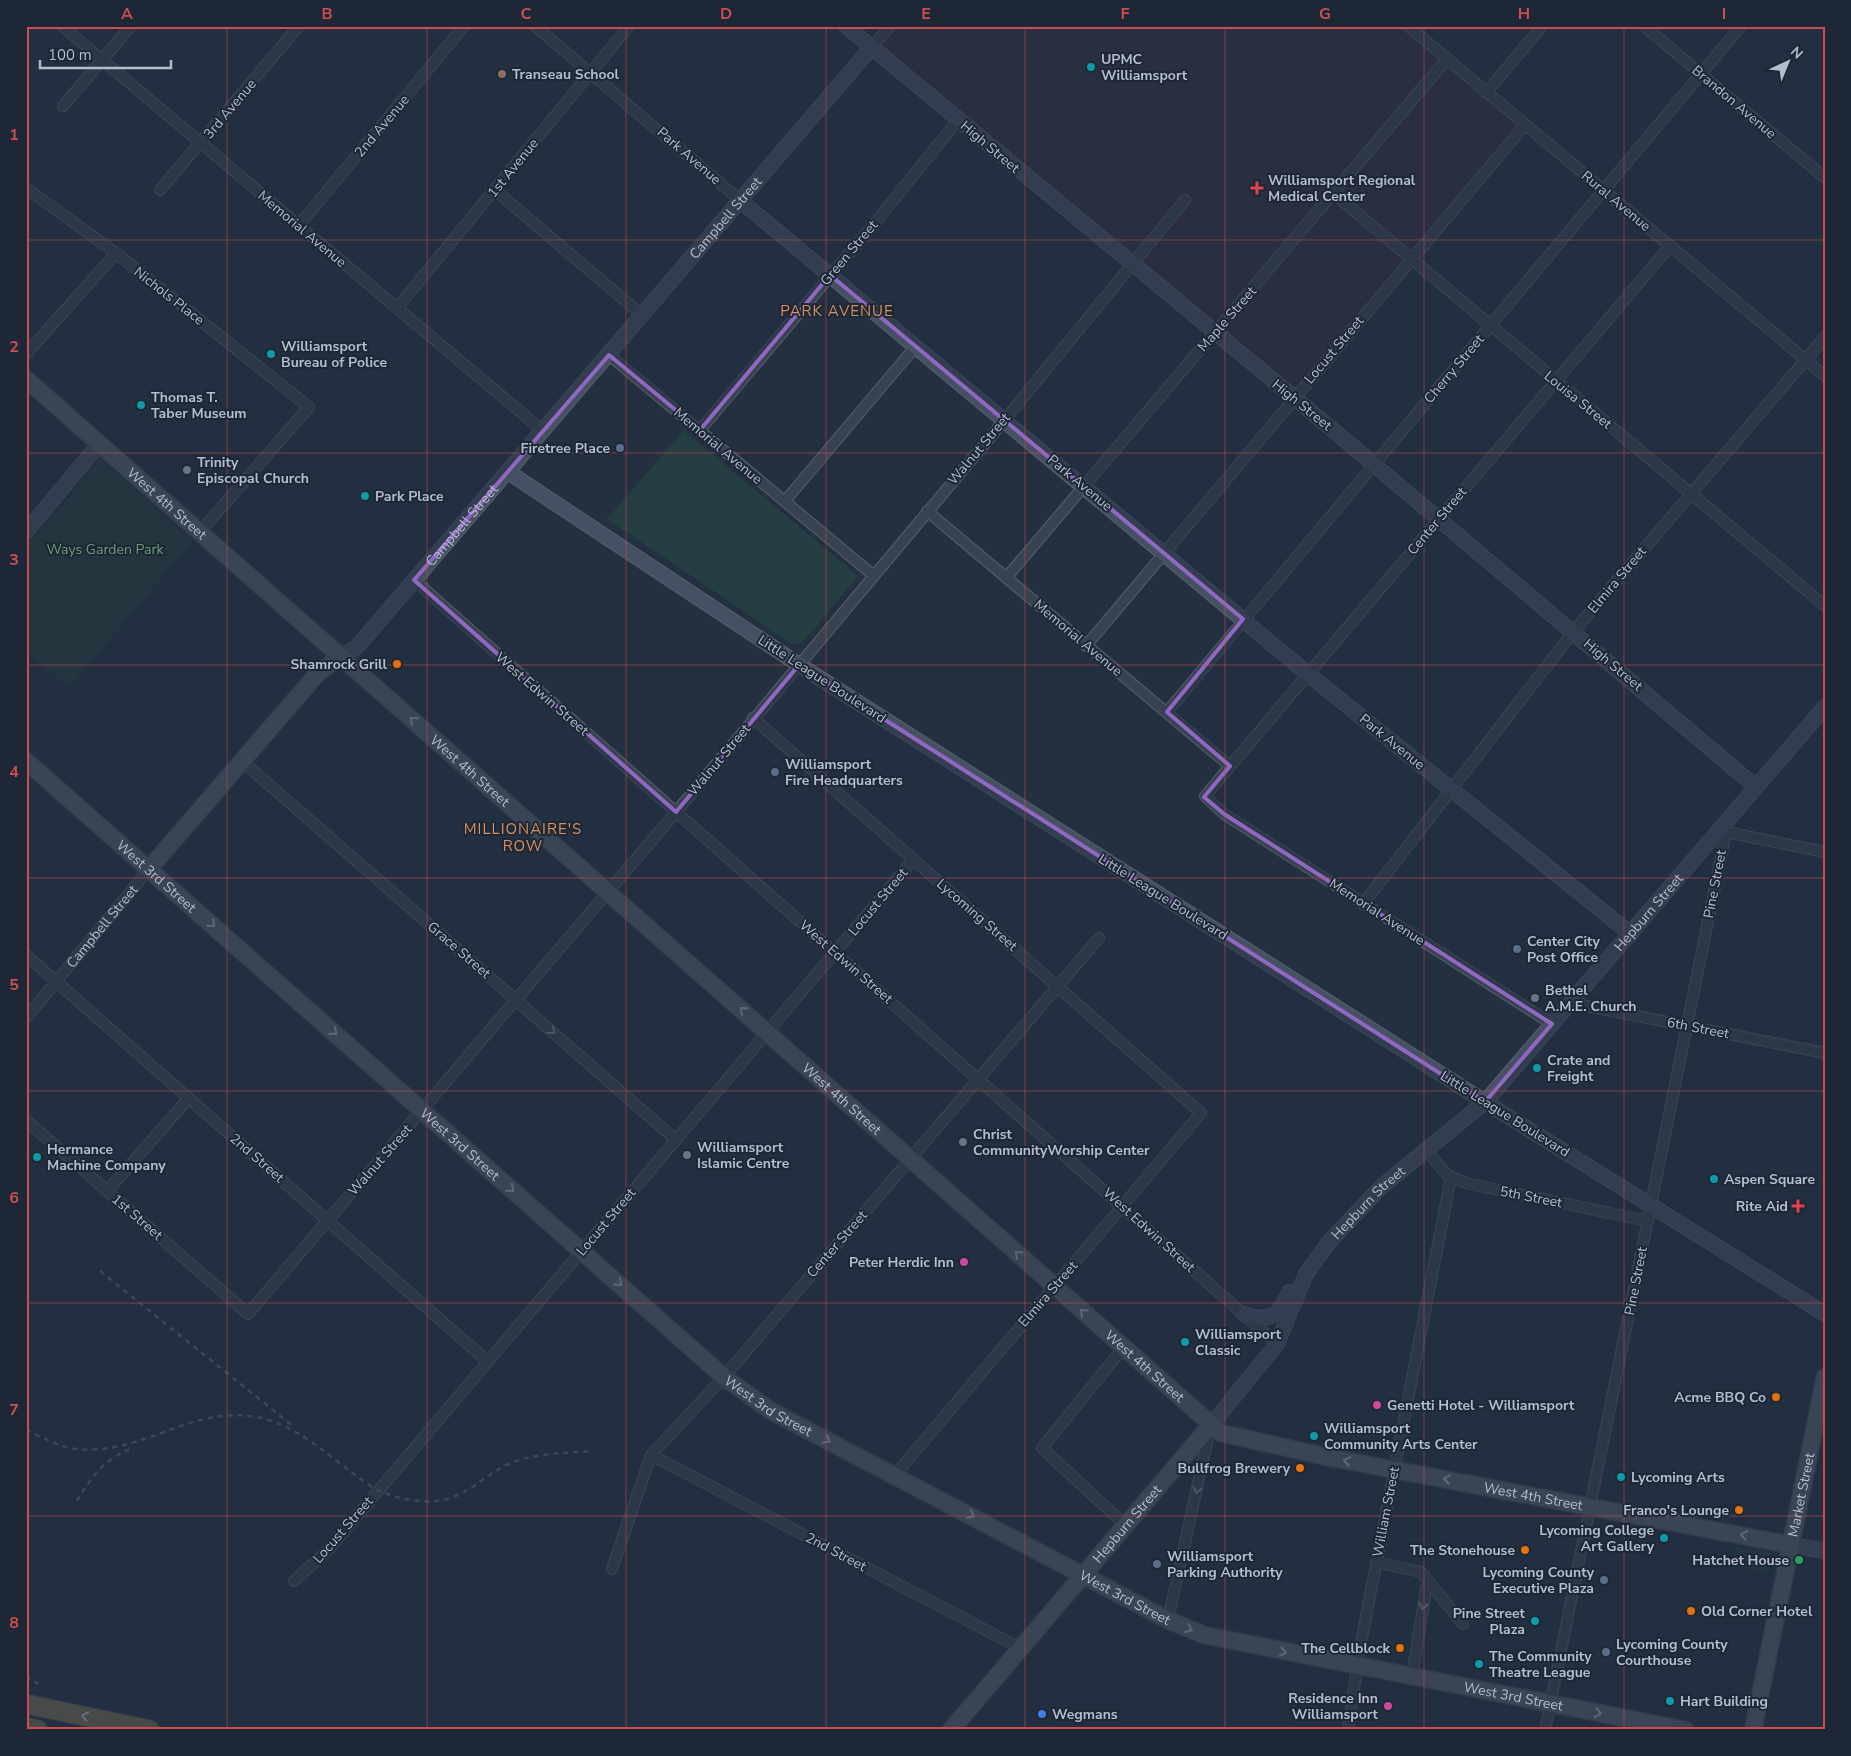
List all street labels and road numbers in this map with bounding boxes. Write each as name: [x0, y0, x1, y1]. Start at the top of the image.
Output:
street label: Brandon Avenue: [1688, 61, 1780, 143]
street label: 3rd Avenue: [199, 75, 261, 143]
street label: 2nd Avenue: [350, 91, 414, 161]
street label: High Street: [956, 117, 1024, 177]
street label: Park Avenue: [653, 123, 725, 189]
street label: 1st Avenue: [483, 134, 543, 202]
street label: Rural Avenue: [1577, 166, 1655, 236]
street label: Campbell Street: [685, 173, 766, 263]
street label: Memorial Avenue: [254, 186, 350, 272]
street label: Green Street: [816, 216, 882, 290]
street label: Nichols Place: [130, 263, 208, 329]
street label: Maple Street: [1193, 282, 1261, 356]
street label: Locust Street: [1300, 312, 1368, 388]
street label: Cherry Street: [1420, 331, 1488, 407]
street label: Louisa Street: [1540, 367, 1616, 433]
street label: High Street: [1268, 375, 1336, 435]
street label: Memorial Avenue: [670, 403, 766, 489]
street label: Walnut Street: [943, 409, 1015, 489]
street label: Park Avenue: [1044, 450, 1116, 516]
street label: West 4th Street: [123, 463, 211, 544]
street label: Campbell Street: [421, 480, 502, 570]
street label: Center Street: [1403, 483, 1471, 559]
street label: Elmira Street: [1583, 543, 1651, 617]
street label: Memorial Avenue: [1030, 595, 1126, 681]
street label: Little League Boulevard: [754, 630, 890, 728]
street label: High Street: [1579, 635, 1647, 695]
street label: West Edwin Street: [491, 648, 593, 740]
street label: Park Avenue: [1355, 710, 1429, 774]
street label: Walnut Street: [683, 720, 755, 800]
street label: West 4th Street: [426, 730, 514, 811]
street label: West 3rd Street: [112, 836, 201, 917]
street label: Pine Street: [1699, 848, 1731, 920]
street label: Little League Boulevard: [1095, 849, 1231, 945]
street label: Locust Street: [844, 864, 912, 940]
street label: Hepburn Street: [1609, 869, 1687, 955]
street label: Memorial Avenue: [1326, 874, 1428, 950]
street label: Lycoming Street: [932, 875, 1022, 955]
street label: Campbell Street: [62, 881, 142, 972]
street label: West Edwin Street: [795, 916, 897, 1008]
street label: Grace Street: [423, 917, 495, 983]
street label: 6th Street: [1665, 1013, 1731, 1043]
street label: West 4th Street: [798, 1058, 886, 1139]
street label: Little League Boulevard: [1437, 1066, 1573, 1162]
street label: West 3rd Street: [416, 1104, 504, 1185]
street label: Walnut Street: [344, 1120, 416, 1200]
street label: 2nd Street: [226, 1129, 288, 1187]
street label: Hepburn Street: [1327, 1162, 1409, 1244]
street label: 5th Street: [1498, 1182, 1564, 1212]
street label: West Edwin Street: [1099, 1183, 1199, 1277]
street label: Locust Street: [572, 1184, 640, 1260]
street label: 1st Street: [107, 1190, 167, 1244]
street label: Center Street: [802, 1206, 872, 1282]
street label: Pine Street: [1620, 1245, 1652, 1317]
street label: Elmira Street: [1014, 1257, 1082, 1331]
street label: West 4th Street: [1101, 1326, 1189, 1406]
street label: West 3rd Street: [721, 1371, 816, 1441]
street label: Market Street: [1783, 1451, 1819, 1539]
street label: William Street: [1368, 1465, 1404, 1559]
street label: West 4th Street: [1482, 1477, 1584, 1515]
street label: Hepburn Street: [1088, 1481, 1166, 1567]
street label: Locust Street: [309, 1492, 377, 1568]
street label: 2nd Street: [802, 1528, 870, 1576]
street label: West 3rd Street: [1076, 1566, 1174, 1629]
street label: West 3rd Street: [1462, 1677, 1565, 1715]

